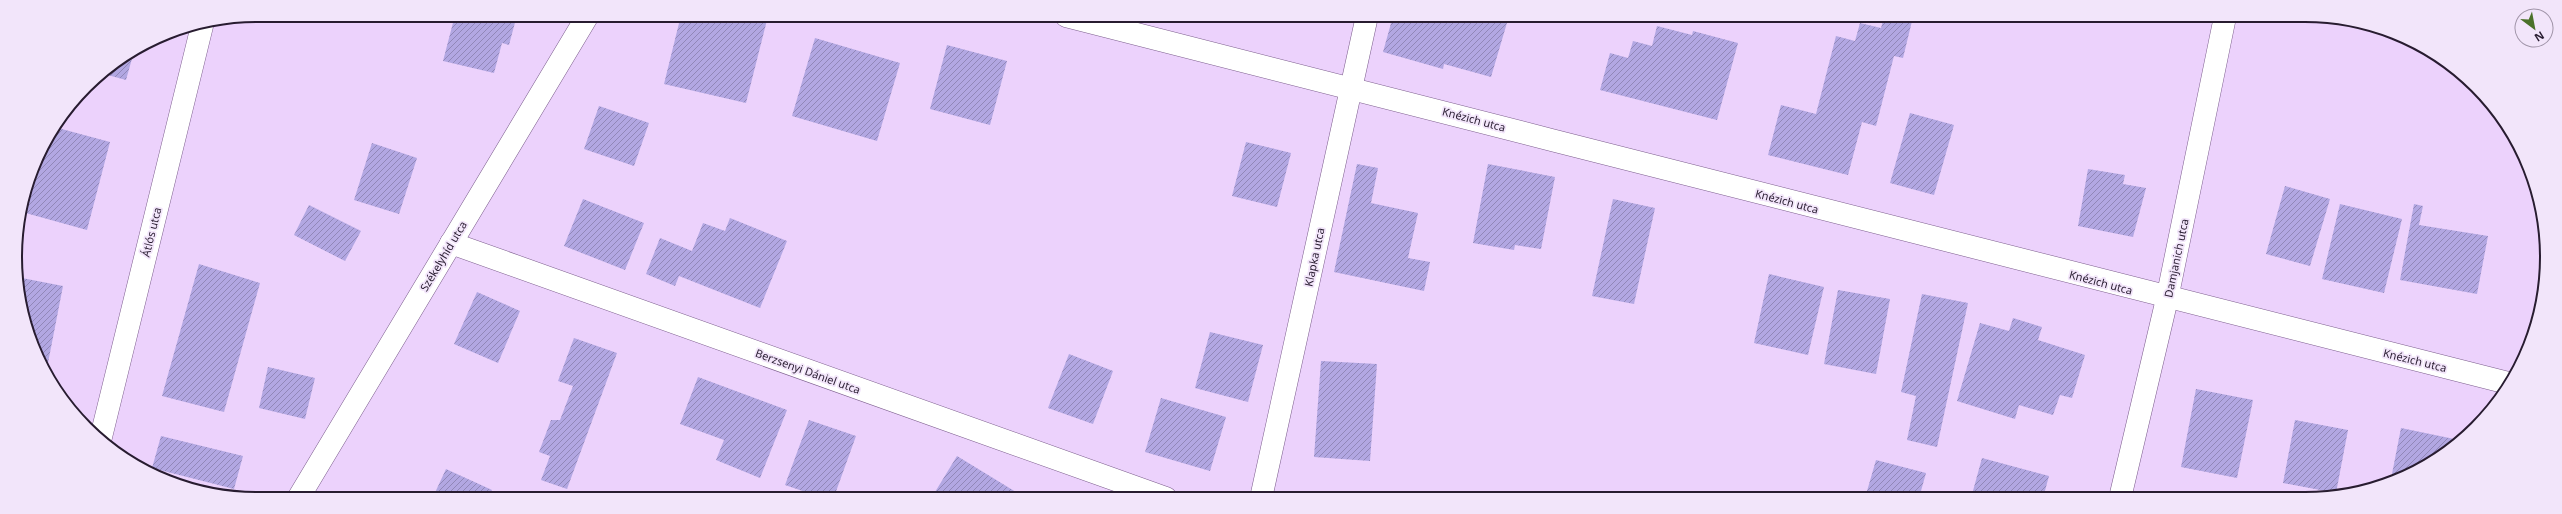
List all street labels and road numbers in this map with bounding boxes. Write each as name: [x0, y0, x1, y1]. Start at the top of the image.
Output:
street label: Knézich utca: [1441, 103, 1507, 135]
street label: Knézich utca: [1754, 185, 1820, 217]
street label: Átlós utca: [138, 206, 164, 258]
street label: Damjanich utca: [2160, 217, 2192, 299]
street label: Székelyhíd utca: [416, 218, 470, 294]
street label: Klapka utca: [1300, 226, 1328, 288]
street label: Knézich utca: [2068, 266, 2134, 298]
street label: Berzsenyi Dániel utca: [753, 345, 863, 397]
street label: Knézich utca: [2382, 345, 2448, 375]

